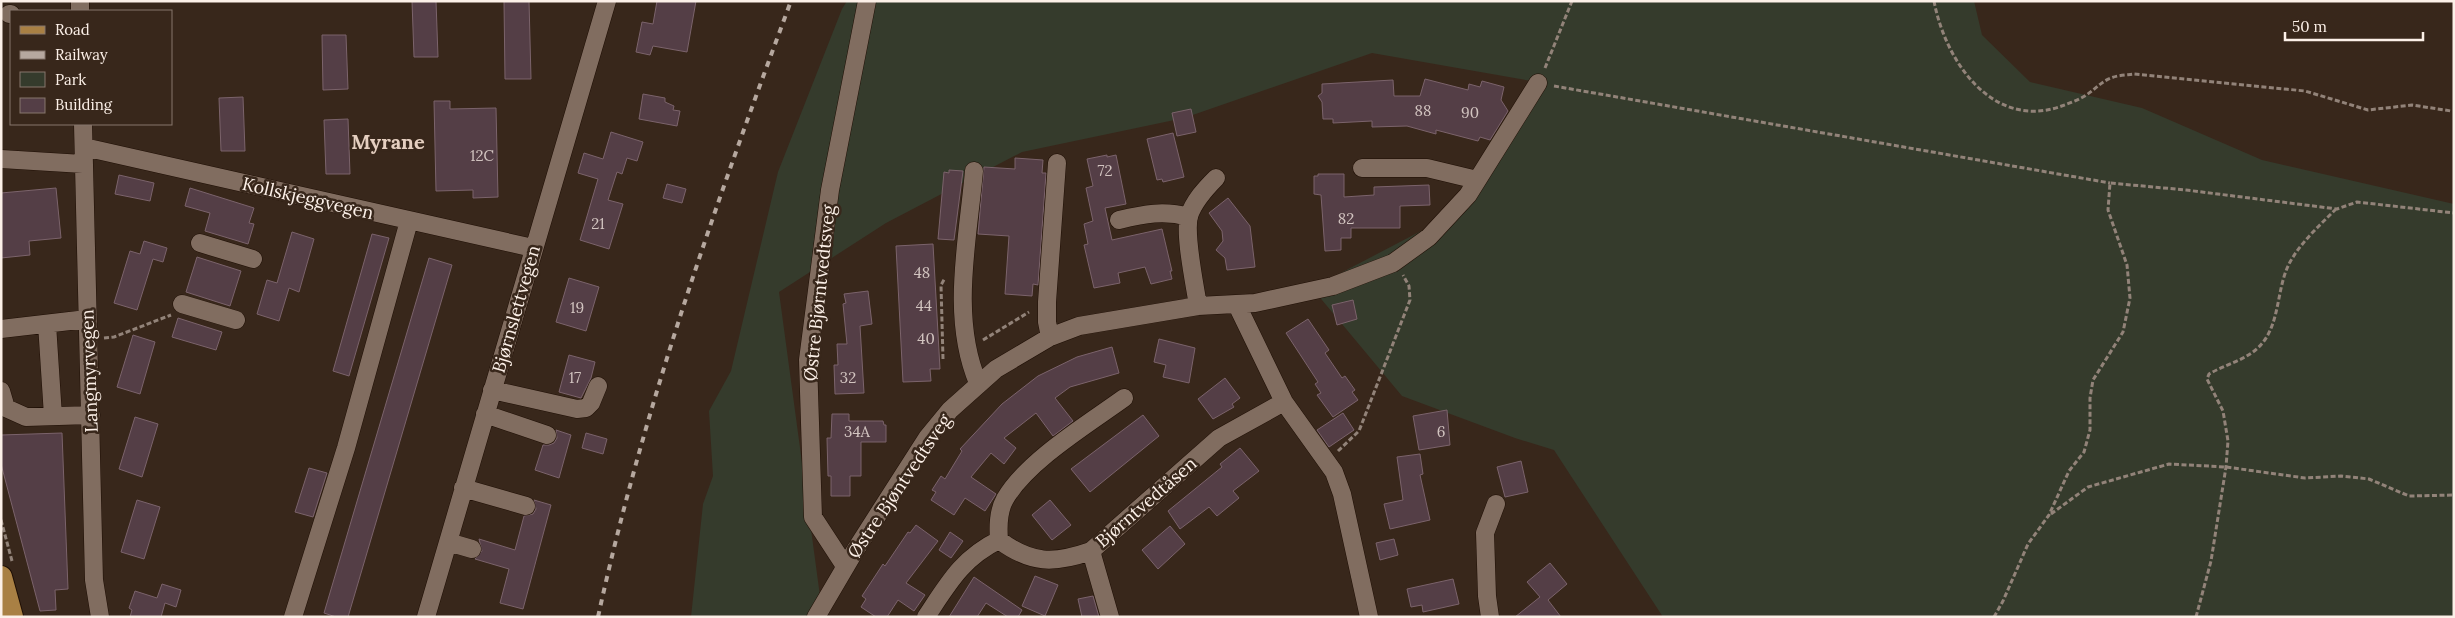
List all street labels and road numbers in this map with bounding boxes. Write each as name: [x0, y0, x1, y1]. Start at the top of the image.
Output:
street label: Kollskjeggvegen: [240, 172, 376, 224]
street label: Østre Bjørntvedtsveg: [798, 203, 840, 382]
street label: Bjørnslettvegen: [487, 243, 545, 375]
street label: Langmyrvegen: [75, 309, 103, 433]
street label: Østre Bjøntvedtsveg: [842, 408, 956, 563]
street label: Bjørntvedtåsen: [1091, 452, 1201, 552]

